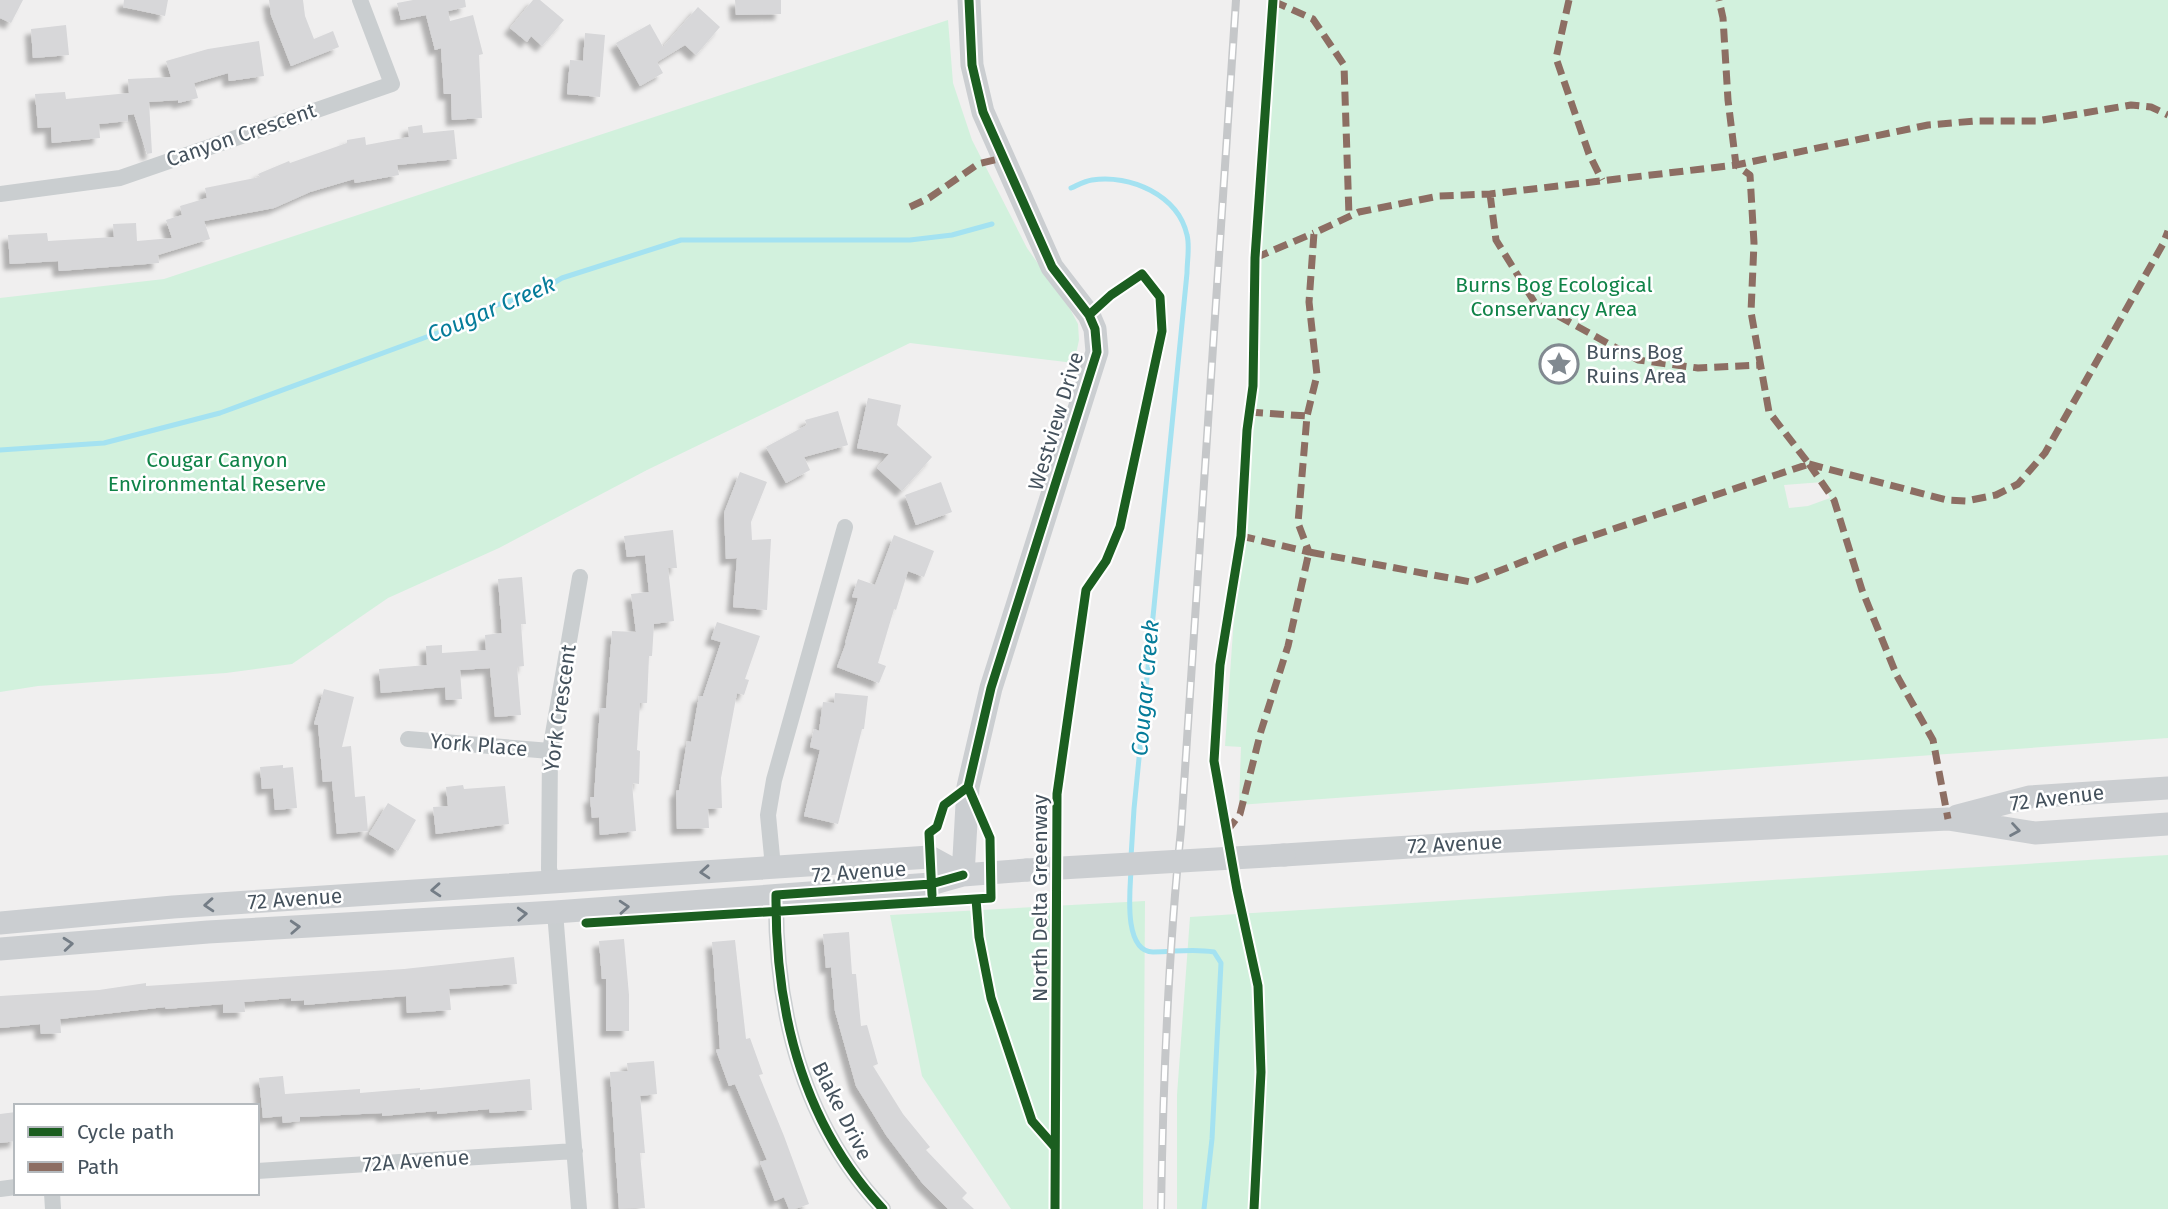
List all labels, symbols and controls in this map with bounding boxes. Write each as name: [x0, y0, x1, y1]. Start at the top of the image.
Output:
street label: Canyon Crescent: [163, 97, 320, 173]
water label: Cougar Creek: [423, 269, 559, 349]
park label: Burns Bog Ecological Conservancy Area: [1455, 272, 1653, 322]
place label: Burns Bog Ruins Area: [1586, 339, 1687, 389]
place icon: Burns Bog Ruins Area: [1538, 343, 1580, 385]
street label: Westview Drive: [1023, 349, 1089, 493]
park label: Cougar Canyon Environmental Reserve: [108, 447, 326, 497]
water label: Cougar Creek: [1125, 619, 1165, 757]
street label: York Crescent: [538, 642, 582, 773]
street label: York Place: [429, 728, 529, 762]
street label: 72 Avenue: [2008, 779, 2106, 817]
street label: North Delta Greenway: [1027, 793, 1053, 1002]
one-way arrow: [2009, 822, 2021, 837]
street label: 72 Avenue: [1407, 829, 1503, 859]
street label: 72 Avenue: [811, 856, 907, 888]
one-way arrow: [699, 864, 710, 879]
one-way arrow: [430, 882, 441, 897]
street label: 72 Avenue: [247, 883, 343, 915]
one-way arrow: [203, 897, 214, 912]
one-way arrow: [618, 899, 629, 914]
one-way arrow: [517, 906, 528, 921]
one-way arrow: [290, 920, 301, 935]
one-way arrow: [63, 937, 74, 952]
street label: Blake Drive: [806, 1057, 878, 1165]
legend: [14, 1104, 259, 1195]
text: Cycle path: [77, 1119, 175, 1145]
street label: 72A Avenue: [362, 1144, 470, 1178]
text: Path: [77, 1154, 119, 1180]

